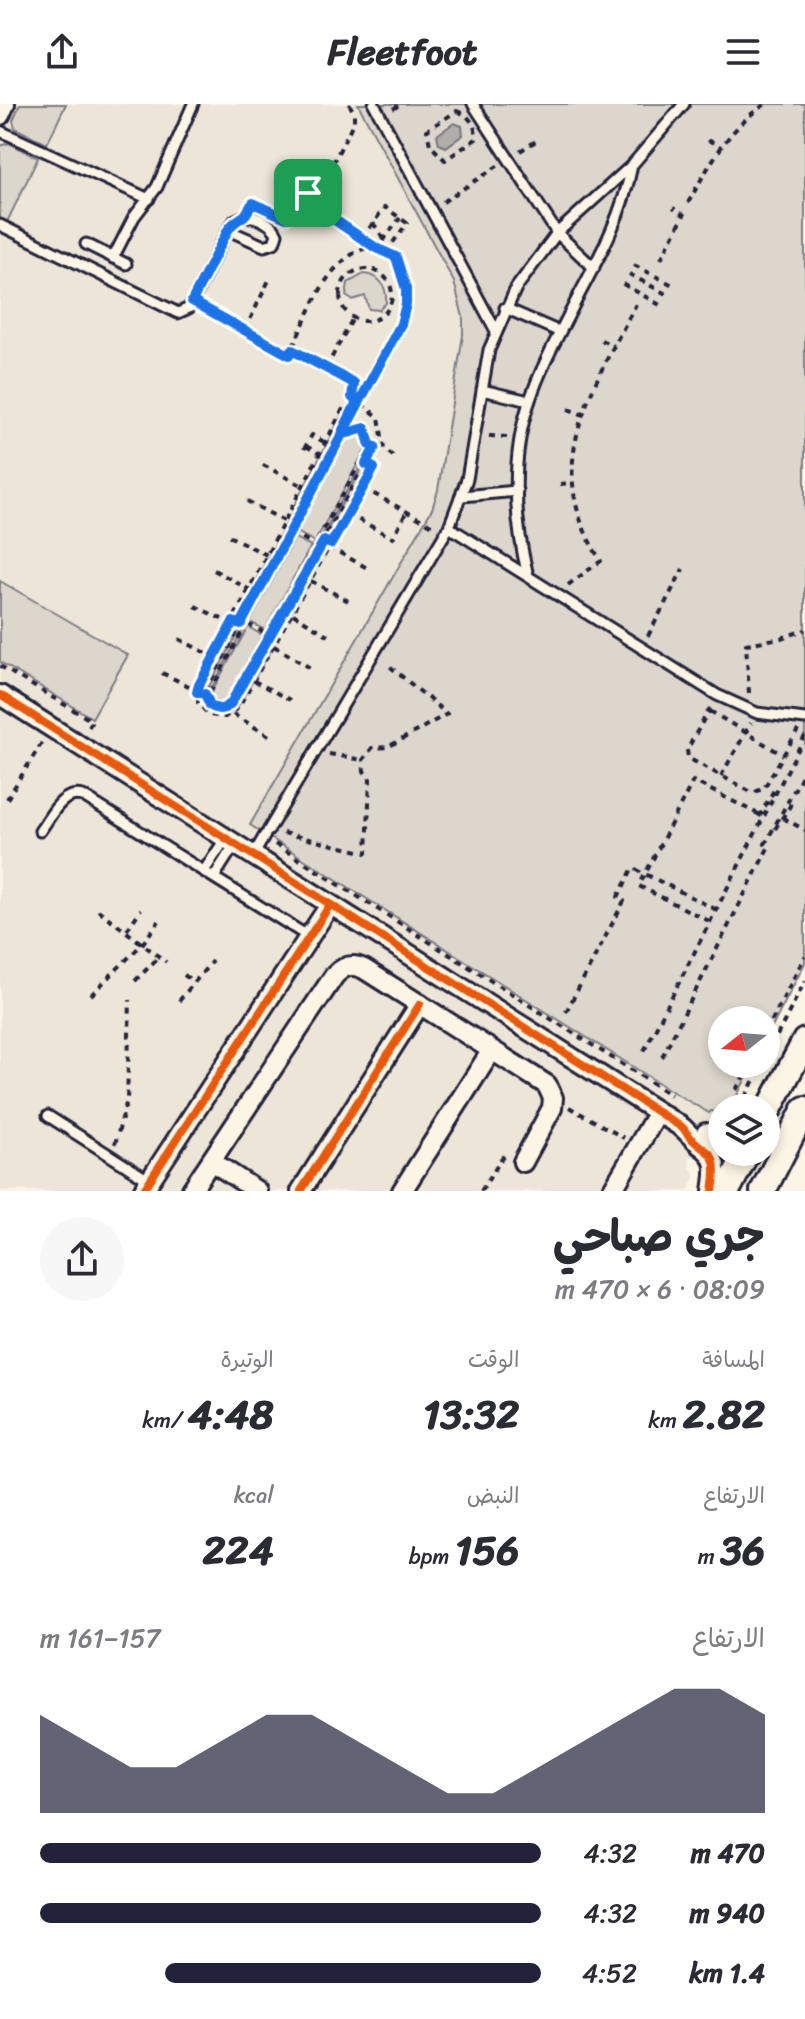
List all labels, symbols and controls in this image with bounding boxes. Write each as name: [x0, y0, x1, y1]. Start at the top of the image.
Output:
text: Fleetfoot: [327, 20, 478, 84]
icon: share: [40, 30, 84, 74]
icon: menu: [721, 30, 765, 74]
pin: [274, 159, 342, 227]
icon: arrive: [286, 171, 330, 215]
north arrow: [708, 1006, 780, 1078]
map controls: [708, 1006, 780, 1166]
button: layers: [708, 1094, 780, 1166]
text: جري صباحي: [553, 1197, 765, 1275]
button: share: [40, 1217, 124, 1301]
text: 08:09 · 6 × 470 m: [555, 1266, 765, 1312]
text: الوتيرة: [221, 1340, 274, 1379]
text: الوقت: [468, 1340, 519, 1379]
text: المسافة: [702, 1340, 765, 1379]
text: 4:48: [187, 1379, 274, 1450]
text: 13:32: [423, 1379, 519, 1450]
text: 2.82: [683, 1379, 765, 1450]
text: /km: [142, 1401, 187, 1440]
text: km: [648, 1401, 683, 1440]
text: kcal: [234, 1476, 274, 1515]
text: النبض: [467, 1476, 519, 1515]
text: الارتفاع: [703, 1476, 765, 1515]
text: 224: [203, 1515, 274, 1586]
text: 156: [455, 1515, 519, 1586]
text: 36: [720, 1515, 765, 1586]
text: bpm: [409, 1537, 455, 1576]
text: m: [698, 1537, 720, 1576]
text: 157–161 m: [40, 1615, 160, 1661]
text: الارتفاع: [692, 1615, 765, 1661]
text: 4:32: [584, 1830, 637, 1876]
text: 470 m: [691, 1830, 765, 1876]
text: 4:32: [584, 1890, 637, 1936]
text: 940 m: [690, 1890, 765, 1936]
text: 4:52: [582, 1950, 637, 1996]
text: 1.4 km: [689, 1950, 765, 1996]

